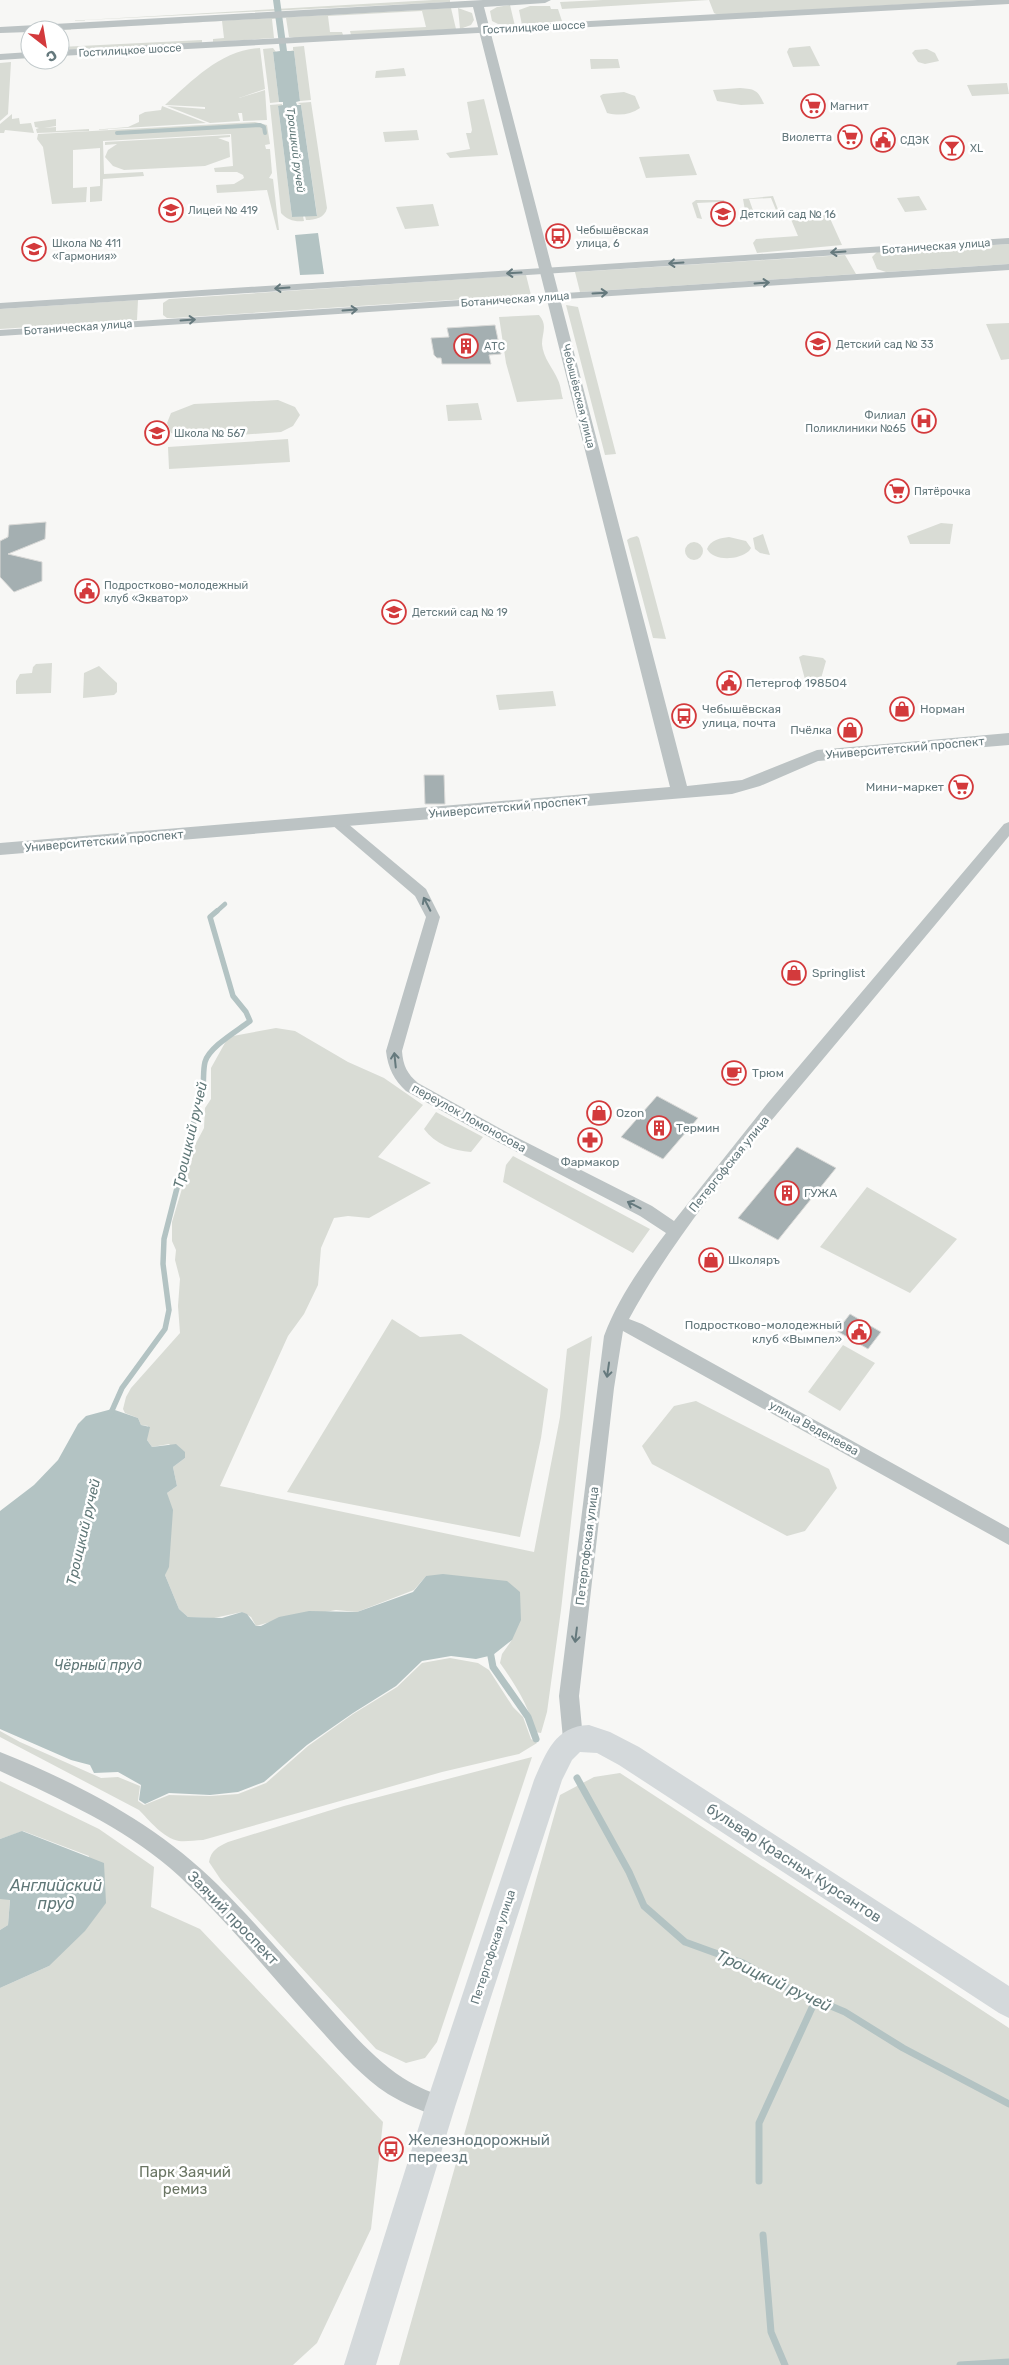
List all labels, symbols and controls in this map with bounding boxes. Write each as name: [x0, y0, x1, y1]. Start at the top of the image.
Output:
street label: Гостилицкое шоссе: [482, 18, 586, 37]
north arrow: [20, 20, 70, 70]
street label: Гостилицкое шоссе: [78, 41, 182, 60]
text: С: [43, 46, 60, 66]
supermarket icon: Магнит: [800, 93, 826, 119]
place label: Магнит: [830, 100, 869, 113]
water label: Троицкий ручей: [284, 107, 307, 194]
supermarket icon: Виолетта: [837, 124, 863, 150]
public building icon: СДЭК: [870, 127, 896, 153]
place label: Виолетта: [782, 131, 832, 144]
place label: СДЭК: [900, 134, 929, 147]
bar icon: XL: [939, 135, 965, 161]
place label: XL: [970, 142, 983, 155]
school or university icon: Лицей № 419: [158, 197, 184, 223]
school or university icon: Детский сад № 16: [710, 201, 736, 227]
place label: Лицей № 419: [188, 204, 258, 217]
place label: Детский сад № 16: [740, 208, 836, 221]
bus stop icon: Чебышёвская улица, 6: [545, 223, 571, 249]
place label: Чебышёвская улица, 6: [576, 224, 649, 250]
school or university icon: Школа № 411 «Гармония»: [21, 236, 47, 262]
street label: Ботаническая улица: [881, 236, 991, 257]
place label: Школа № 411 «Гармония»: [52, 237, 121, 263]
one-way arrow: [830, 248, 846, 257]
one-way arrow: [668, 258, 684, 267]
one-way arrow: [506, 269, 522, 278]
one-way arrow: [754, 279, 770, 288]
one-way arrow: [274, 284, 290, 293]
street label: Ботаническая улица: [460, 289, 570, 310]
one-way arrow: [592, 289, 608, 298]
one-way arrow: [342, 305, 358, 314]
one-way arrow: [180, 315, 196, 325]
street label: Ботаническая улица: [23, 317, 133, 338]
school or university icon: Детский сад № 33: [805, 331, 831, 357]
building icon: АТС: [453, 333, 479, 359]
place label: Детский сад № 33: [836, 338, 934, 351]
place label: АТС: [484, 340, 505, 353]
street label: Чебышёвская улица: [559, 343, 598, 450]
hospital icon: Филиал Поликлиники №65: [911, 408, 937, 434]
place label: Филиал Поликлиники №65: [805, 409, 906, 435]
school or university icon: Школа № 567: [144, 420, 170, 446]
place label: Школа № 567: [174, 427, 246, 440]
supermarket icon: Пятёрочка: [884, 478, 910, 504]
place label: Пятёрочка: [914, 485, 971, 498]
public building icon: Подростково-молодежный клуб «Экватор»: [74, 578, 100, 604]
place label: Подростково-молодежный клуб «Экватор»: [104, 579, 248, 605]
school or university icon: Детский сад № 19: [381, 599, 407, 625]
place label: Детский сад № 19: [412, 606, 508, 619]
public building icon: Петергоф 198504: [716, 670, 742, 696]
place label: Петергоф 198504: [746, 676, 847, 690]
shop icon: Норман: [889, 696, 915, 722]
place label: Чебышёвская улица, почта: [702, 702, 781, 730]
place label: Норман: [920, 702, 965, 716]
bus stop icon: Чебышёвская улица, почта: [671, 703, 697, 729]
shop icon: Пчёлка: [837, 717, 863, 743]
place label: Пчёлка: [790, 723, 832, 737]
street label: Университетский проспект: [825, 734, 985, 762]
supermarket icon: Мини-маркет: [948, 774, 974, 800]
place label: Мини-маркет: [866, 780, 944, 794]
street label: Университетский проспект: [428, 793, 588, 821]
street label: Университетский проспект: [24, 827, 184, 855]
one-way arrow: [422, 897, 431, 912]
shop icon: Springlist: [781, 960, 807, 986]
place label: Springlist: [812, 966, 865, 980]
one-way arrow: [390, 1052, 400, 1068]
cafe icon: Трюм: [721, 1060, 747, 1086]
place label: Трюм: [752, 1066, 784, 1080]
water label: Троицкий ручей: [170, 1079, 211, 1190]
street label: переулок Ломоносова: [409, 1081, 529, 1155]
shop icon: Ozon: [586, 1100, 612, 1126]
place label: Ozon: [616, 1106, 644, 1120]
street label: Петергофская улица: [686, 1113, 772, 1215]
building icon: Термин: [646, 1115, 672, 1141]
place label: Термин: [676, 1121, 720, 1135]
pharmacy icon: Фармакор: [577, 1127, 603, 1153]
place label: Фармакор: [560, 1155, 620, 1169]
building icon: ГУЖА: [774, 1180, 800, 1206]
place label: ГУЖА: [804, 1186, 837, 1200]
one-way arrow: [627, 1200, 642, 1209]
shop icon: Школяръ: [698, 1247, 724, 1273]
place label: Школяръ: [728, 1253, 780, 1267]
place label: Подростково-молодежный клуб «Вымпел»: [685, 1318, 842, 1346]
public building icon: Подростково-молодежный клуб «Вымпел»: [846, 1319, 872, 1345]
one-way arrow: [603, 1361, 613, 1377]
street label: улица Веденеева: [767, 1398, 861, 1458]
water label: Троицкий ручей: [63, 1476, 104, 1587]
street label: Петергофская улица: [573, 1486, 601, 1606]
one-way arrow: [571, 1627, 581, 1643]
water label: Чёрный пруд: [54, 1657, 142, 1674]
street label: бульвар Красных Курсантов: [703, 1800, 885, 1926]
street label: Заячий проспект: [184, 1867, 283, 1969]
water label: Английский пруд: [9, 1876, 102, 1913]
street label: Петергофская улица: [468, 1888, 518, 2006]
water label: Троицкий ручей: [713, 1945, 835, 2016]
place label: Железнодорожный переезд: [408, 2131, 550, 2166]
bus stop icon: Железнодорожный переезд: [378, 2136, 404, 2162]
park label: Парк Заячий ремиз: [139, 2163, 231, 2198]

